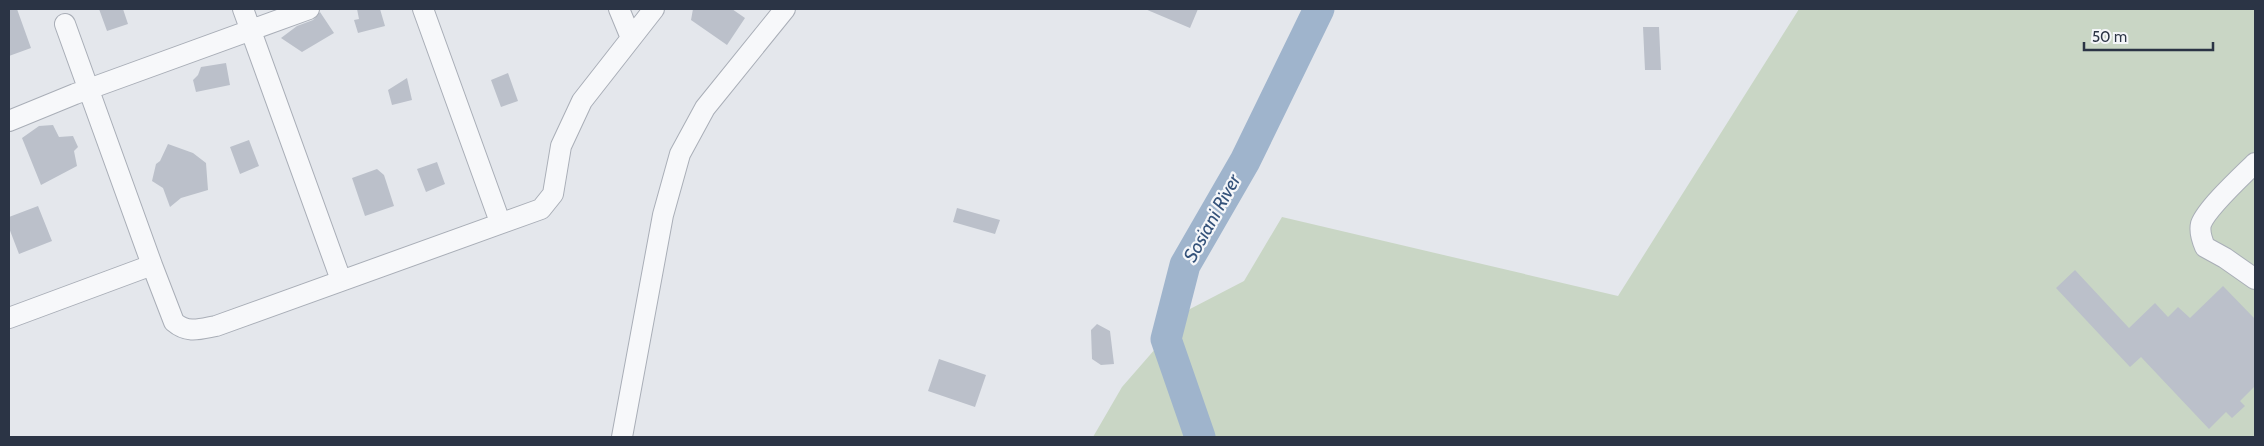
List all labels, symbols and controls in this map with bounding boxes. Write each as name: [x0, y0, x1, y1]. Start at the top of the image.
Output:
scale bar: [2084, 20, 2213, 52]
text: 50 m: [2092, 28, 2127, 46]
water label: Sosiani River: [1178, 169, 1246, 266]

